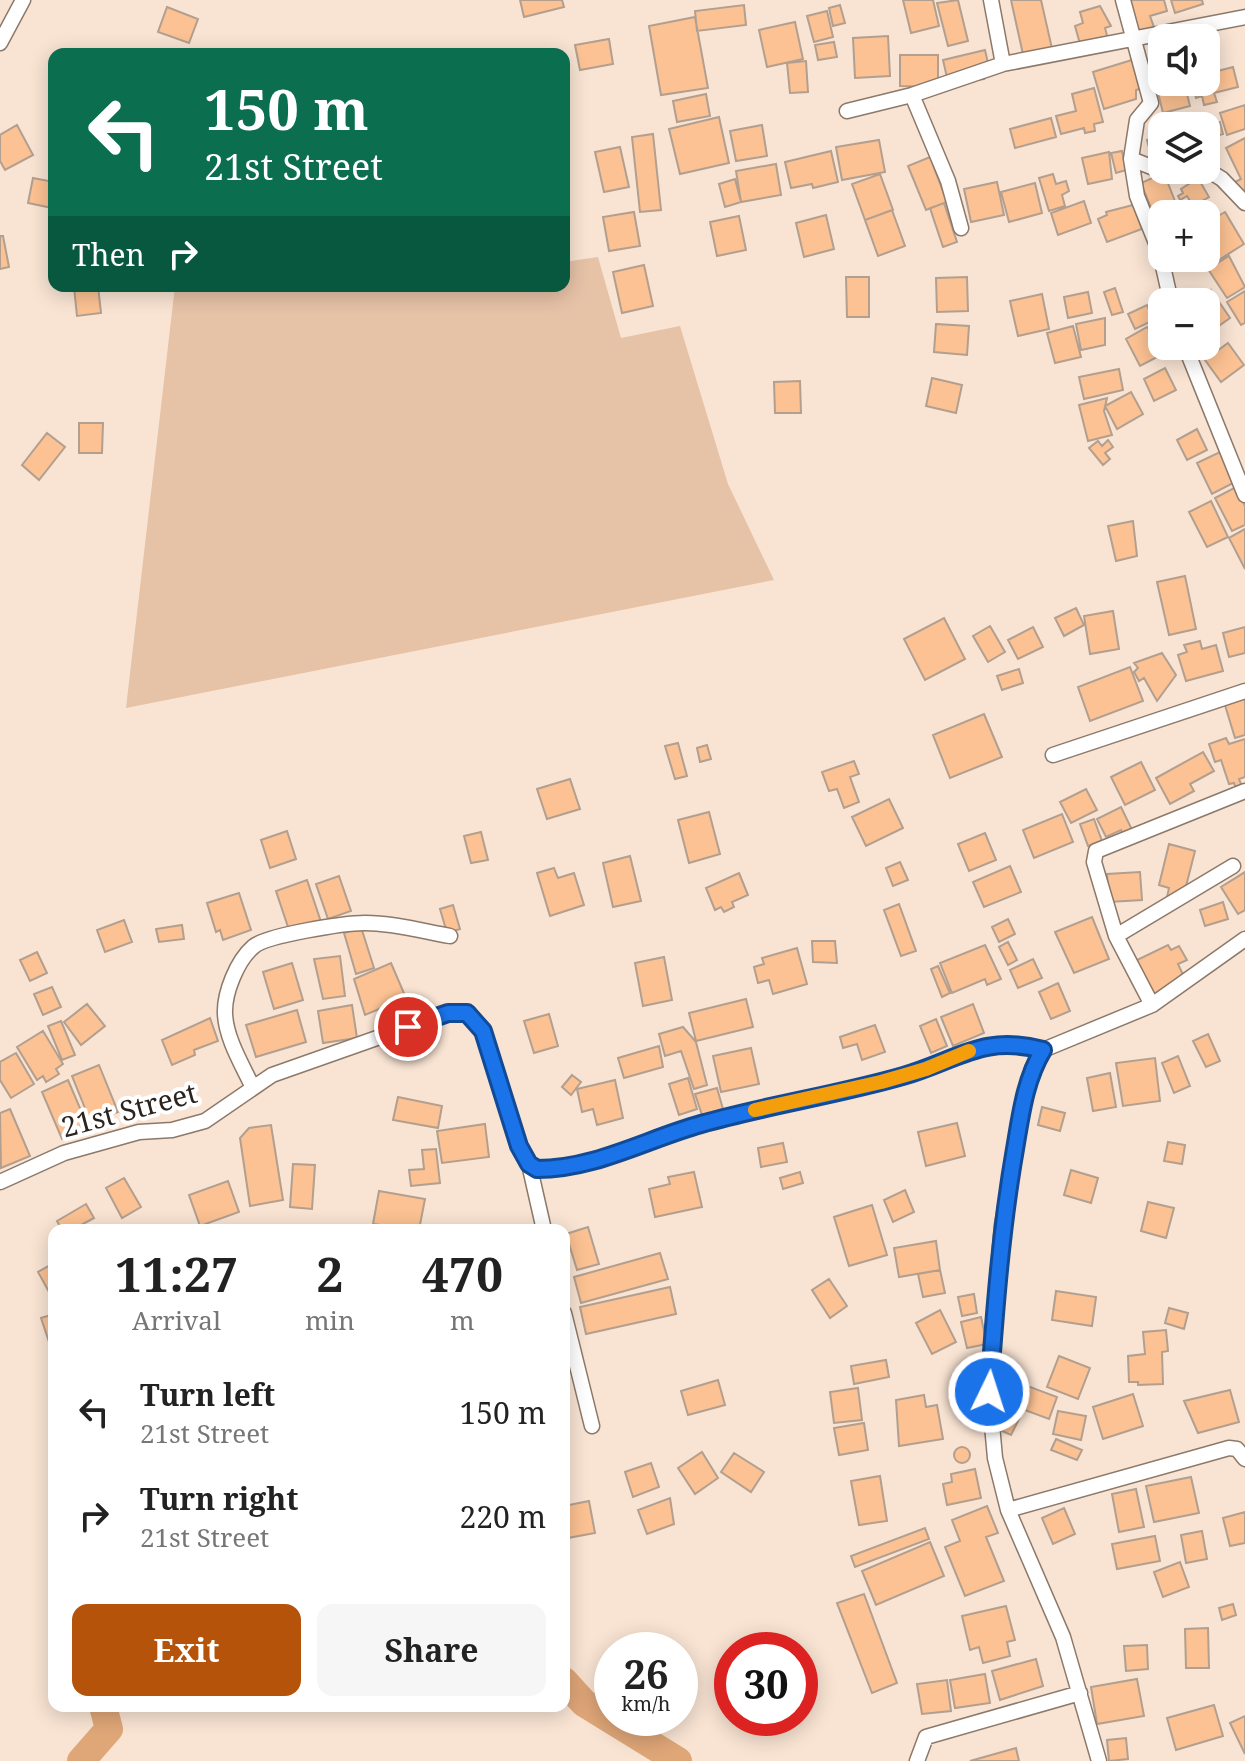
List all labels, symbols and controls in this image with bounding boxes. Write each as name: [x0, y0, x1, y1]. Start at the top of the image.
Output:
map controls: [1148, 24, 1220, 360]
button: sound: [1148, 24, 1220, 96]
text: 150 m: [204, 70, 369, 146]
icon: left: [72, 80, 176, 184]
button: layers: [1148, 112, 1220, 184]
text: 21st Street: [204, 142, 383, 191]
button: +: [1148, 200, 1220, 272]
icon: right: [161, 232, 205, 276]
text: Then: [72, 234, 145, 275]
button: −: [1148, 288, 1220, 360]
pin: [374, 993, 442, 1061]
icon: arrive: [386, 1005, 430, 1049]
street label: 21st Street: [57, 1073, 201, 1145]
text: 11:27: [115, 1241, 238, 1306]
text: 2: [316, 1241, 343, 1306]
text: 470: [422, 1241, 503, 1306]
text: Arrival: [132, 1302, 221, 1338]
text: min: [305, 1302, 355, 1338]
text: m: [450, 1302, 475, 1338]
position arrow: [947, 1350, 1031, 1434]
text: Turn left: [140, 1374, 275, 1415]
icon: left: [72, 1390, 116, 1434]
text: 150 m: [460, 1392, 546, 1433]
text: 21st Street: [140, 1415, 269, 1451]
text: Turn right: [140, 1478, 298, 1519]
icon: right: [72, 1494, 116, 1538]
text: 220 m: [460, 1496, 546, 1537]
text: 21st Street: [140, 1519, 269, 1555]
button: Exit: [72, 1604, 301, 1696]
button: Share: [317, 1604, 546, 1696]
speed limit sign: 30: [714, 1632, 818, 1736]
text: 26: [623, 1646, 669, 1701]
text: km/h: [621, 1690, 671, 1717]

